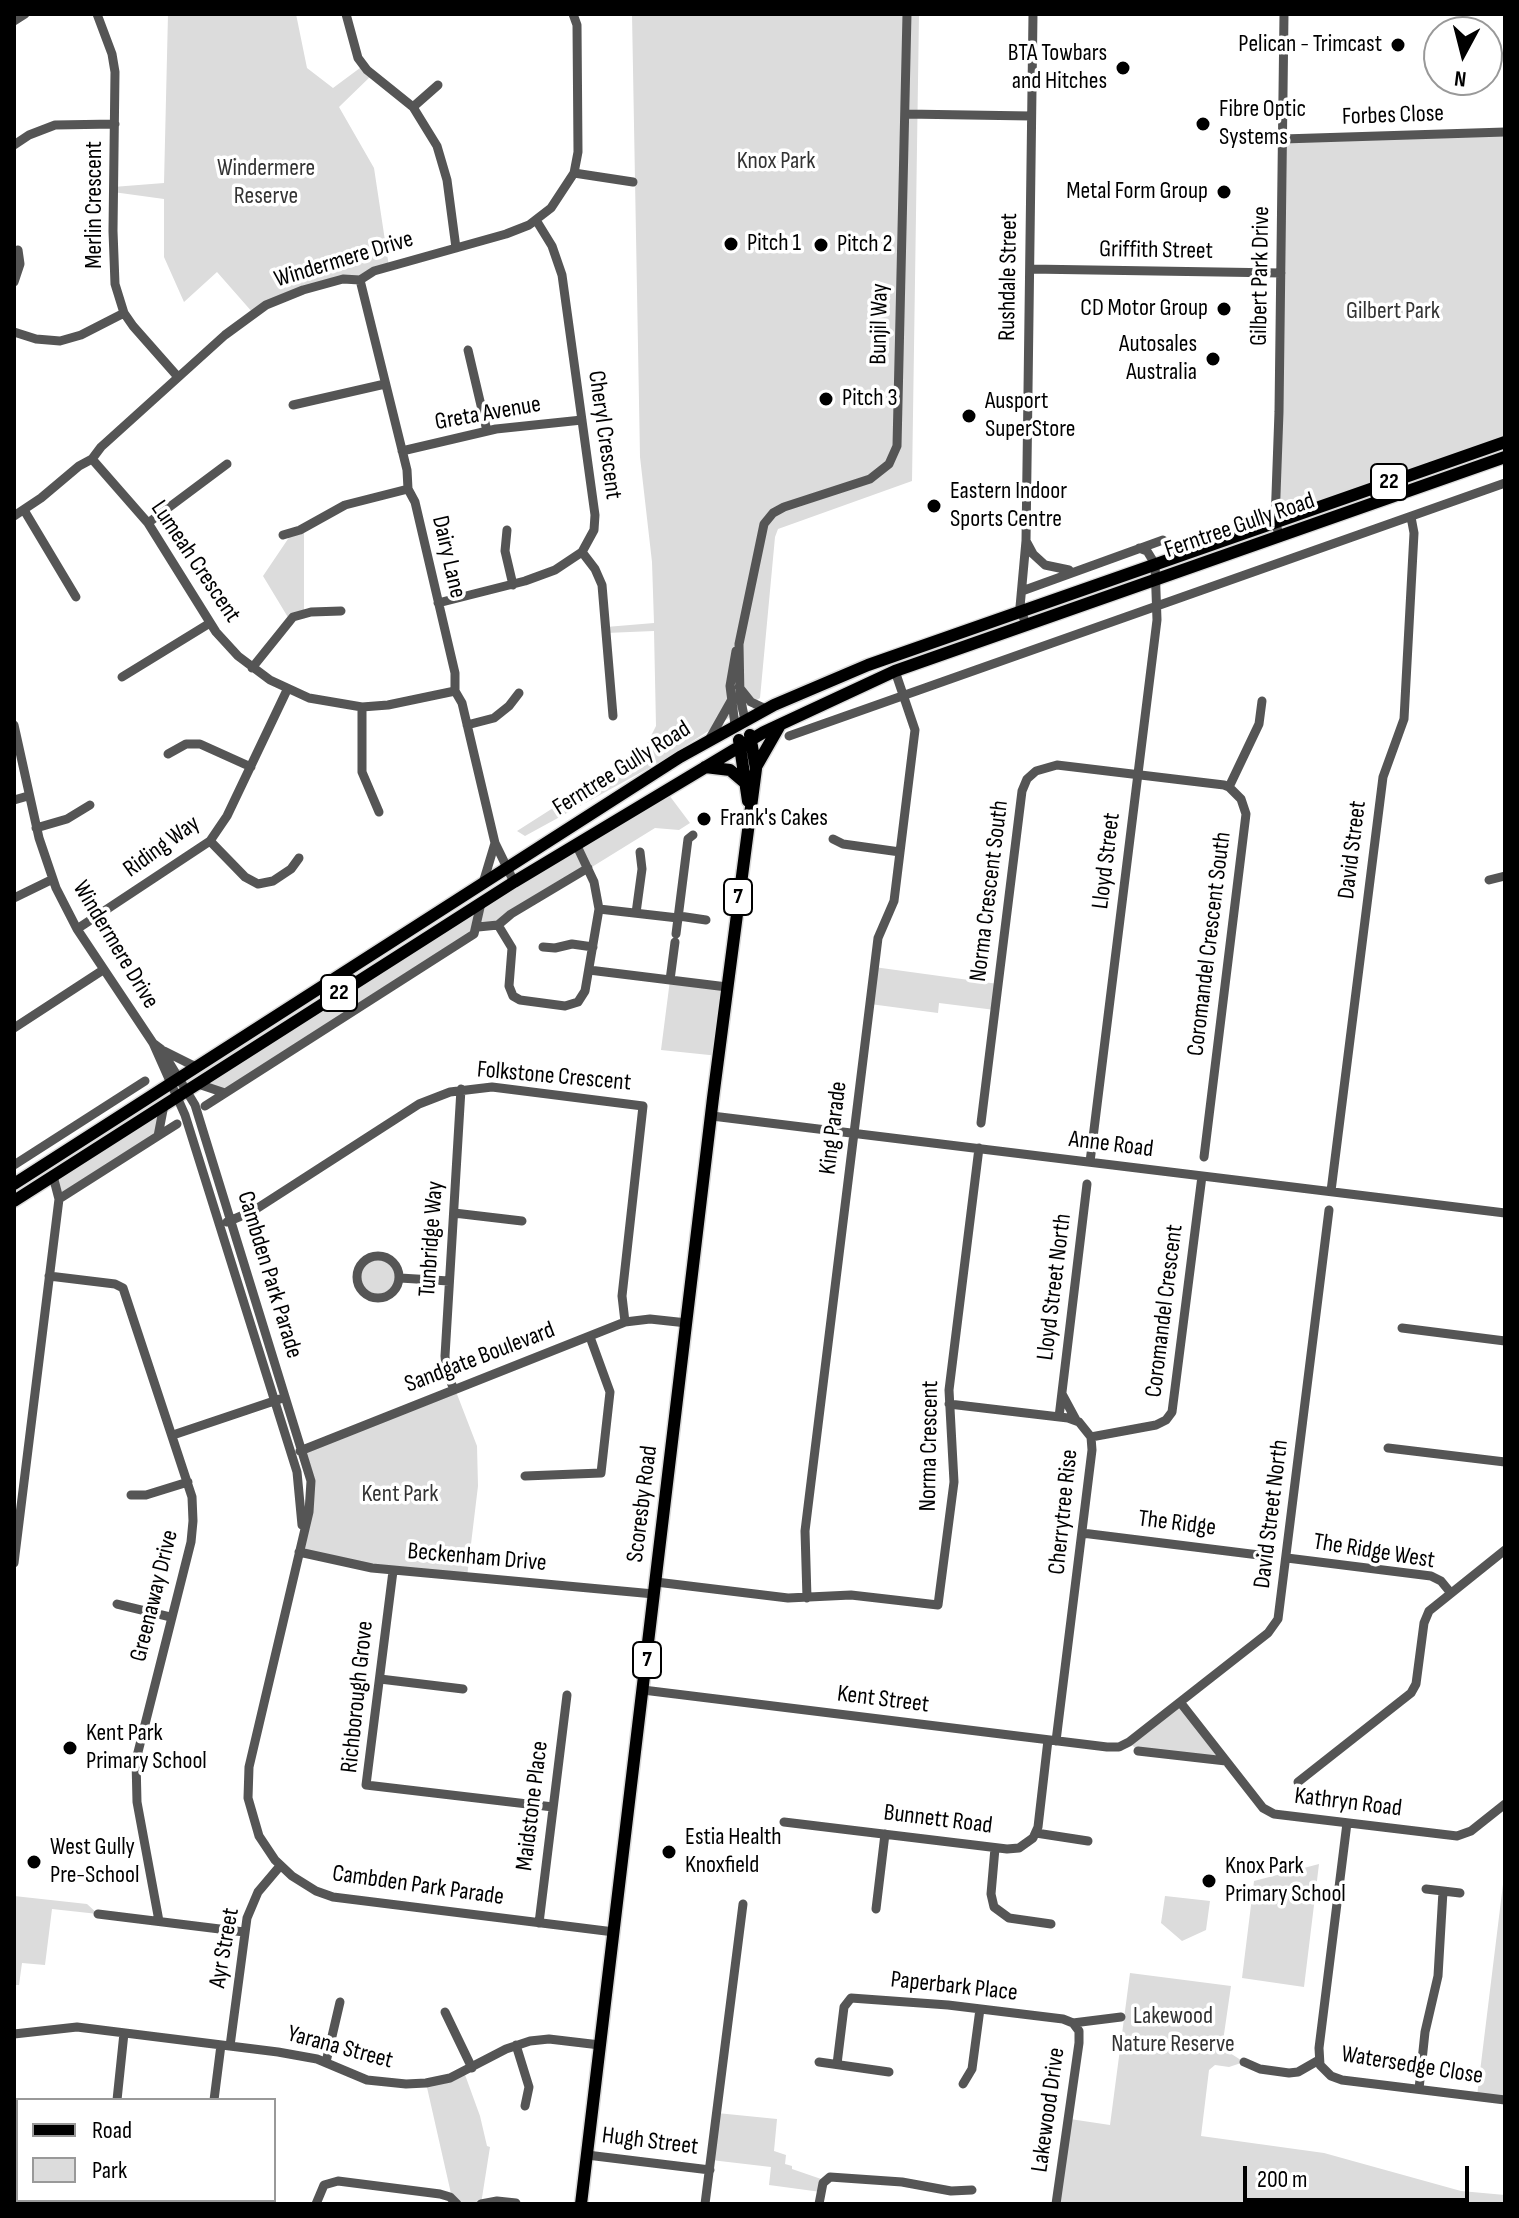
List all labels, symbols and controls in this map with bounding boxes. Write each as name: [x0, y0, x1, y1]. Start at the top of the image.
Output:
north arrow: [1423, 16, 1503, 96]
place label: Pelican - Trimcast: [1238, 31, 1382, 59]
marker: Pelican - Trimcast: [1389, 36, 1407, 54]
place label: BTA Towbars and Hitches: [1008, 40, 1107, 96]
marker: BTA Towbars and Hitches: [1114, 59, 1132, 77]
text: N: [1453, 64, 1468, 92]
place label: Fibre Optic Systems: [1219, 96, 1306, 152]
street label: Forbes Close: [1342, 100, 1444, 132]
marker: Fibre Optic Systems: [1194, 115, 1212, 133]
street label: Merlin Crescent: [81, 141, 109, 269]
park label: Knox Park: [737, 148, 815, 176]
park label: Windermere Reserve: [217, 155, 315, 211]
place label: Metal Form Group: [1066, 178, 1208, 206]
marker: Metal Form Group: [1215, 183, 1233, 201]
street label: Gilbert Park Drive: [1245, 206, 1277, 346]
street label: Rushdale Street: [993, 213, 1025, 341]
street label: Windermere Drive: [271, 225, 417, 295]
place label: Pitch 1: [747, 230, 801, 258]
place label: Pitch 2: [837, 231, 892, 259]
marker: Pitch 1: [722, 235, 740, 253]
marker: Pitch 2: [812, 236, 830, 254]
street label: Griffith Street: [1099, 236, 1213, 266]
street label: Bunjil Way: [865, 283, 895, 365]
place label: CD Motor Group: [1080, 295, 1208, 323]
park label: Gilbert Park: [1346, 298, 1440, 326]
marker: CD Motor Group: [1215, 300, 1233, 318]
place label: Autosales Australia: [1119, 331, 1197, 387]
marker: Autosales Australia: [1204, 350, 1222, 368]
street label: Cheryl Crescent: [581, 369, 627, 501]
place label: Pitch 3: [842, 385, 897, 413]
place label: Ausport SuperStore: [985, 388, 1075, 444]
marker: Pitch 3: [817, 390, 835, 408]
street label: Greta Avenue: [433, 391, 543, 437]
marker: Ausport SuperStore: [960, 407, 978, 425]
road number: 22: [1371, 464, 1407, 500]
place label: Eastern Indoor Sports Centre: [950, 478, 1067, 534]
street label: Ferntree Gully Road: [1161, 487, 1319, 565]
street label: Lumeah Crescent: [144, 496, 246, 628]
marker: Eastern Indoor Sports Centre: [925, 497, 943, 515]
street label: Dairy Lane: [425, 513, 471, 601]
street label: Ferntree Gully Road: [548, 715, 696, 823]
street label: Norma Crescent South: [965, 799, 1015, 983]
street label: David Street: [1333, 799, 1373, 901]
place label: Frank's Cakes: [720, 805, 828, 833]
street label: Riding Way: [118, 810, 206, 884]
marker: Frank's Cakes: [695, 810, 713, 828]
street label: Lloyd Street: [1087, 811, 1127, 911]
street label: Coromandel Crescent South: [1182, 830, 1238, 1058]
street label: Windermere Drive: [66, 876, 164, 1014]
road number: 7: [724, 879, 752, 915]
road number: 22: [321, 975, 357, 1011]
street label: Folkstone Crescent: [476, 1056, 632, 1098]
street label: King Parade: [814, 1080, 854, 1176]
street label: Anne Road: [1067, 1126, 1155, 1164]
street label: Tunbridge Way: [414, 1180, 450, 1298]
street label: Cambden Park Parade: [230, 1188, 308, 1362]
street label: Lloyd Street North: [1032, 1212, 1078, 1362]
street label: Coromandel Crescent: [1140, 1223, 1190, 1399]
street label: Sandgate Boulevard: [401, 1316, 559, 1400]
street label: Norma Crescent: [914, 1380, 946, 1512]
street label: David Street North: [1249, 1438, 1295, 1590]
street label: Scoresby Road: [622, 1444, 664, 1564]
street label: Cherrytree Rise: [1043, 1448, 1085, 1576]
park label: Kent Park: [362, 1481, 438, 1509]
street label: The Ridge: [1137, 1505, 1217, 1543]
street label: Greenaway Drive: [125, 1527, 185, 1665]
street label: The Ridge West: [1311, 1528, 1437, 1576]
street label: Beckenham Drive: [406, 1538, 548, 1578]
street label: Richborough Grove: [336, 1620, 380, 1774]
road number: 7: [633, 1642, 661, 1678]
street label: Kent Street: [835, 1680, 931, 1720]
place label: Kent Park Primary School: [86, 1720, 207, 1776]
marker: Kent Park Primary School: [61, 1739, 79, 1757]
street label: Maidstone Place: [511, 1740, 555, 1872]
street label: Kathryn Road: [1293, 1782, 1403, 1824]
street label: Bunnett Road: [882, 1799, 994, 1841]
place label: Estia Health Knoxfield: [685, 1824, 781, 1880]
place label: West Gully Pre-School: [50, 1834, 139, 1890]
marker: Estia Health Knoxfield: [660, 1843, 678, 1861]
marker: West Gully Pre-School: [25, 1853, 43, 1871]
place label: Knox Park Primary School: [1225, 1853, 1346, 1909]
street label: Cambden Park Parade: [330, 1860, 506, 1912]
marker: Knox Park Primary School: [1200, 1872, 1218, 1890]
street label: Ayr Street: [204, 1906, 246, 1990]
street label: Paperbark Place: [889, 1966, 1019, 2008]
park label: Lakewood Nature Reserve: [1111, 2003, 1235, 2059]
street label: Yarana Street: [284, 2020, 396, 2076]
street label: Watersedge Close: [1339, 2041, 1485, 2091]
street label: Lakewood Drive: [1026, 2046, 1072, 2174]
legend: [16, 2098, 276, 2202]
text: Road: [92, 2116, 132, 2145]
street label: Hugh Street: [600, 2122, 700, 2162]
scale bar: [1247, 2150, 1473, 2200]
text: Park: [92, 2156, 127, 2185]
text: 200 m: [1257, 2165, 1308, 2194]

